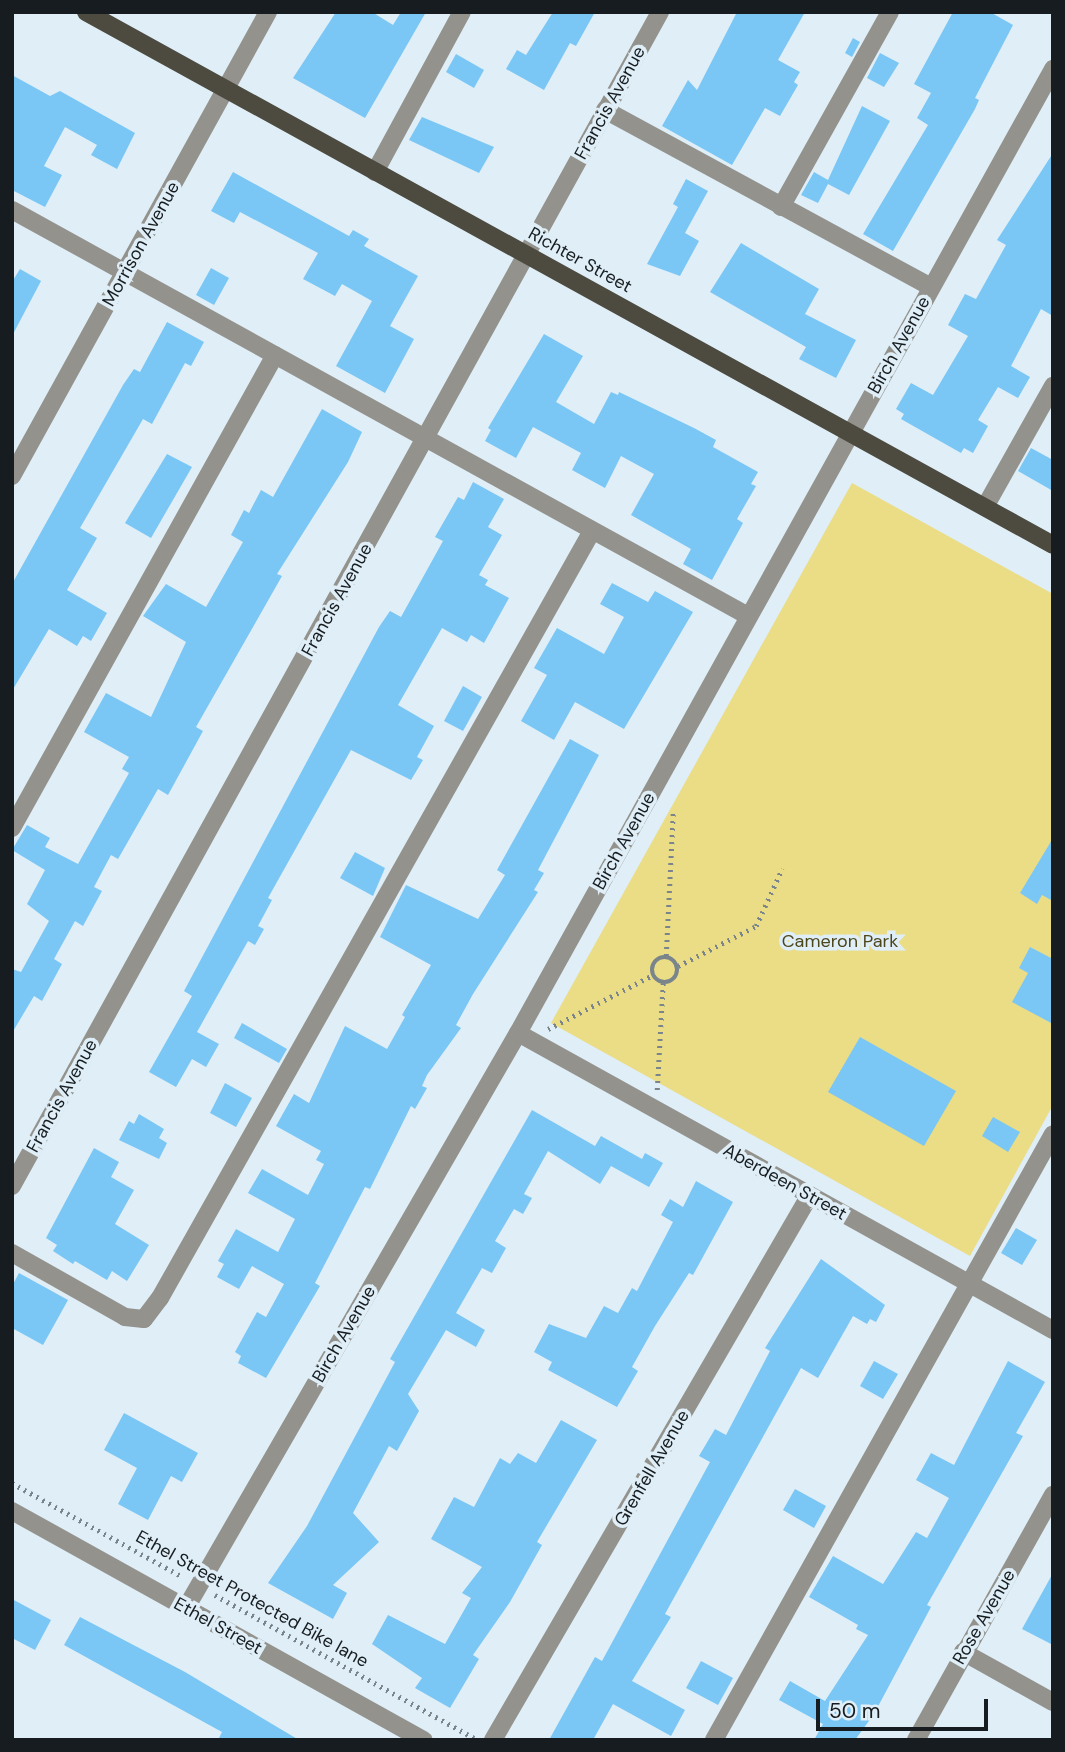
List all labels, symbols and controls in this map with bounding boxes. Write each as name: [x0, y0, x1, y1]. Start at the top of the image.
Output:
street label: Francis Avenue: [570, 43, 650, 163]
street label: Morrison Avenue: [98, 178, 184, 310]
street label: Richter Street: [524, 223, 636, 297]
street label: Birch Avenue: [863, 292, 935, 398]
street label: Francis Avenue: [297, 540, 377, 660]
street label: Birch Avenue: [588, 788, 660, 894]
park label: Cameron Park: [782, 930, 898, 952]
street label: Francis Avenue: [22, 1036, 102, 1156]
street label: Aberdeen Street: [720, 1139, 850, 1225]
street label: Birch Avenue: [308, 1282, 380, 1386]
street label: Grenfell Avenue: [610, 1406, 694, 1530]
street label: Ethel Street Protected Bike lane: [132, 1526, 372, 1672]
street label: Rose Avenue: [948, 1566, 1020, 1668]
street label: Ethel Street: [170, 1593, 266, 1659]
scale bar: [820, 1686, 992, 1730]
text: 50 m: [829, 1697, 880, 1725]

